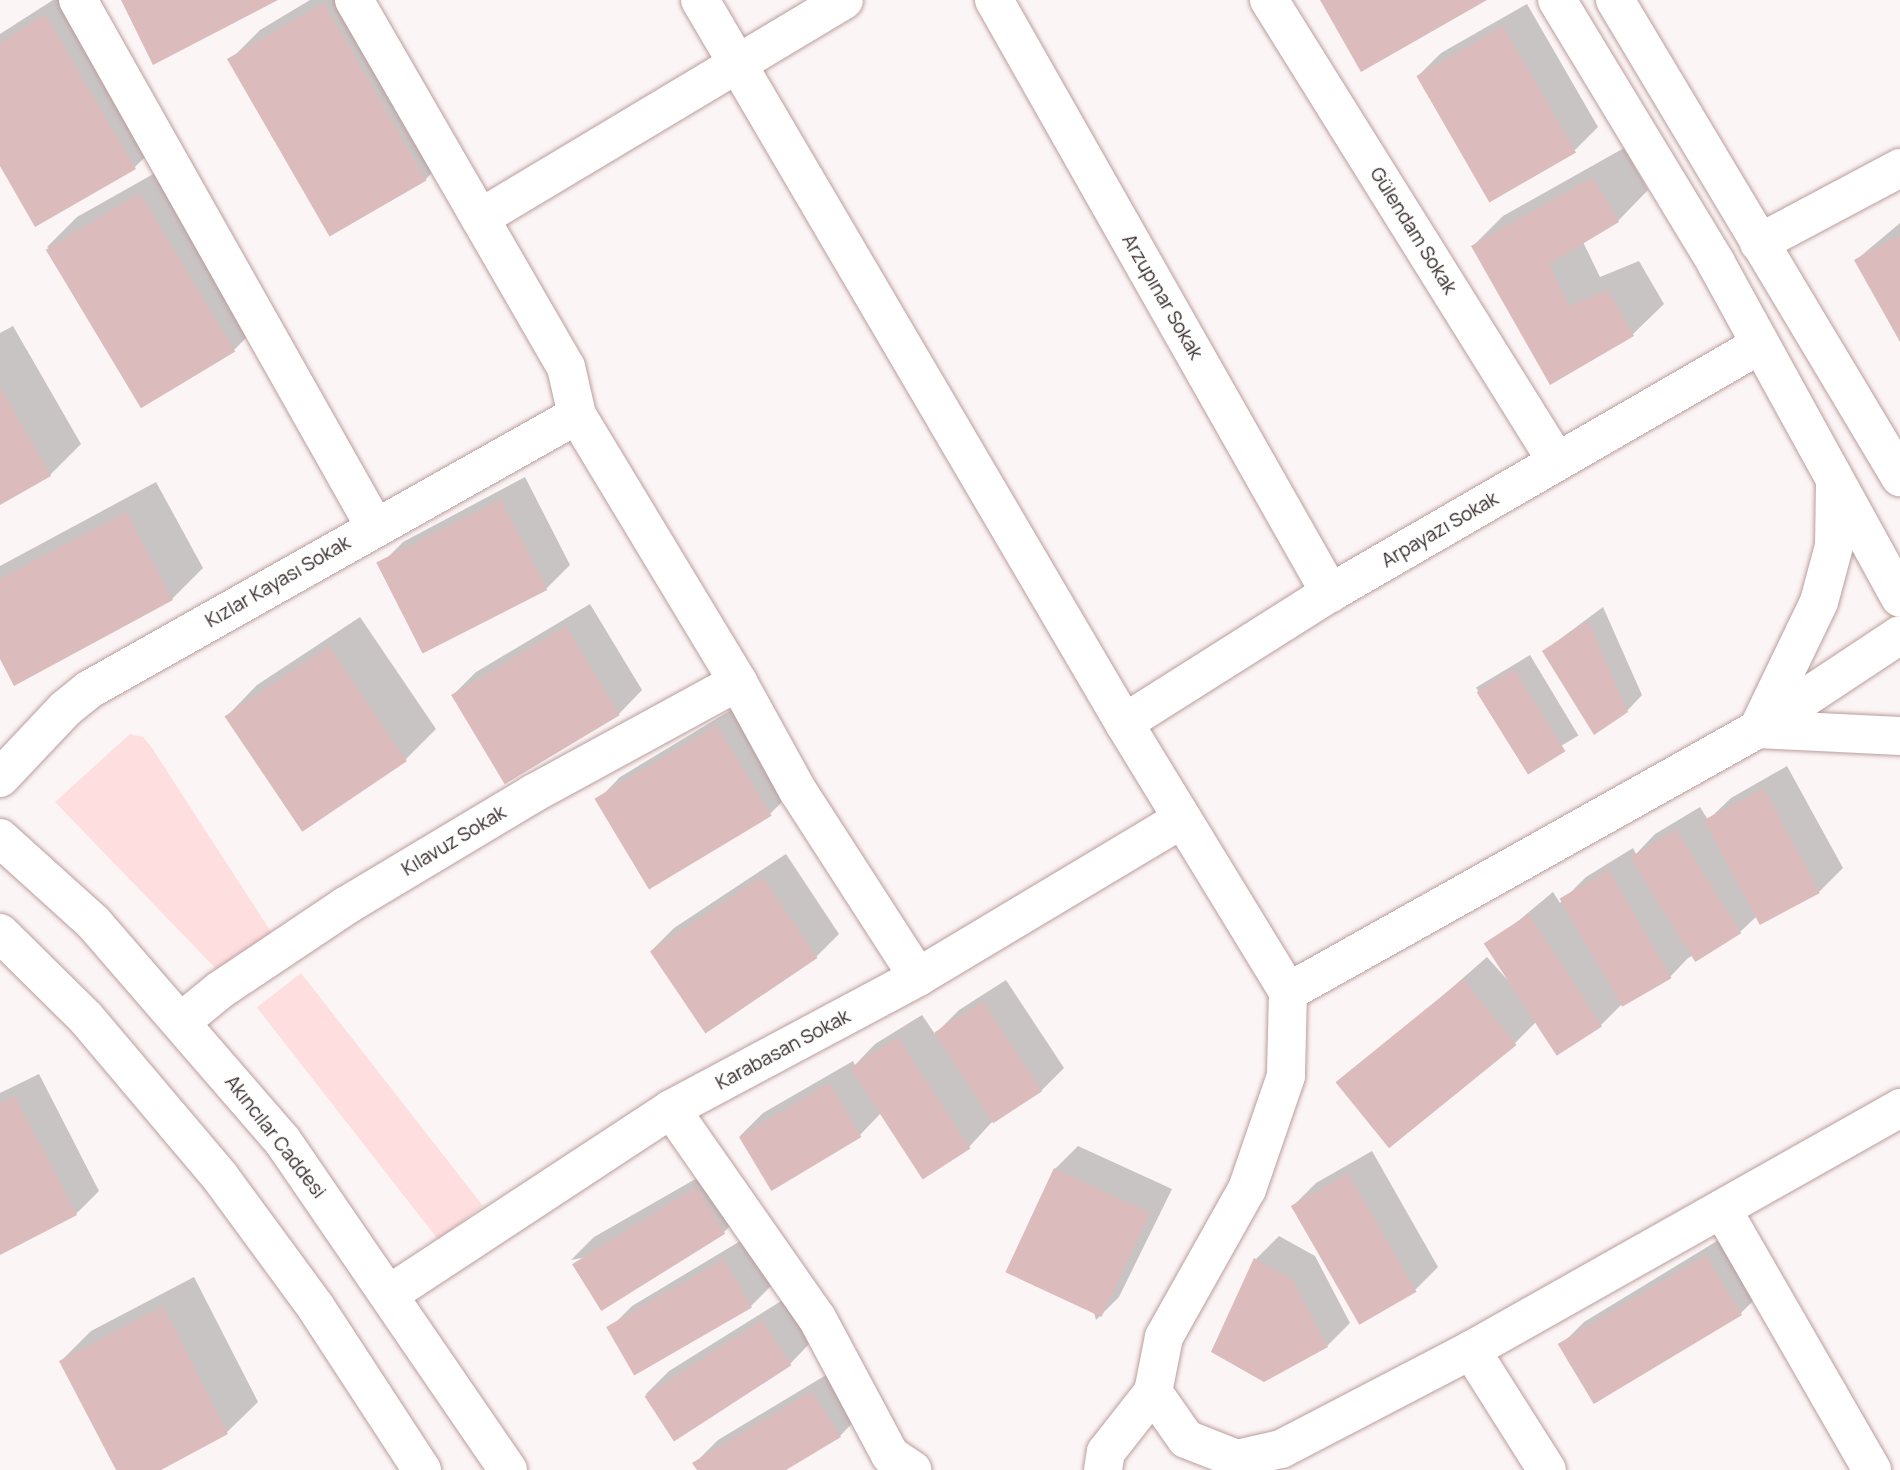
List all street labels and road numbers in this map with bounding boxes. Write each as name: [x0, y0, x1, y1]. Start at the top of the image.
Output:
street label: Gülendam Sokak: [1365, 163, 1461, 299]
street label: Arzupınar Sokak: [1117, 230, 1207, 364]
street label: Arpayazı Sokak: [1378, 487, 1502, 573]
street label: Kızlar Kayası Sokak: [202, 531, 354, 633]
street label: Kılavuz Sokak: [398, 801, 510, 881]
street label: Karabasan Sokak: [712, 1005, 854, 1095]
street label: Akıncılar Caddesi: [220, 1071, 330, 1203]

